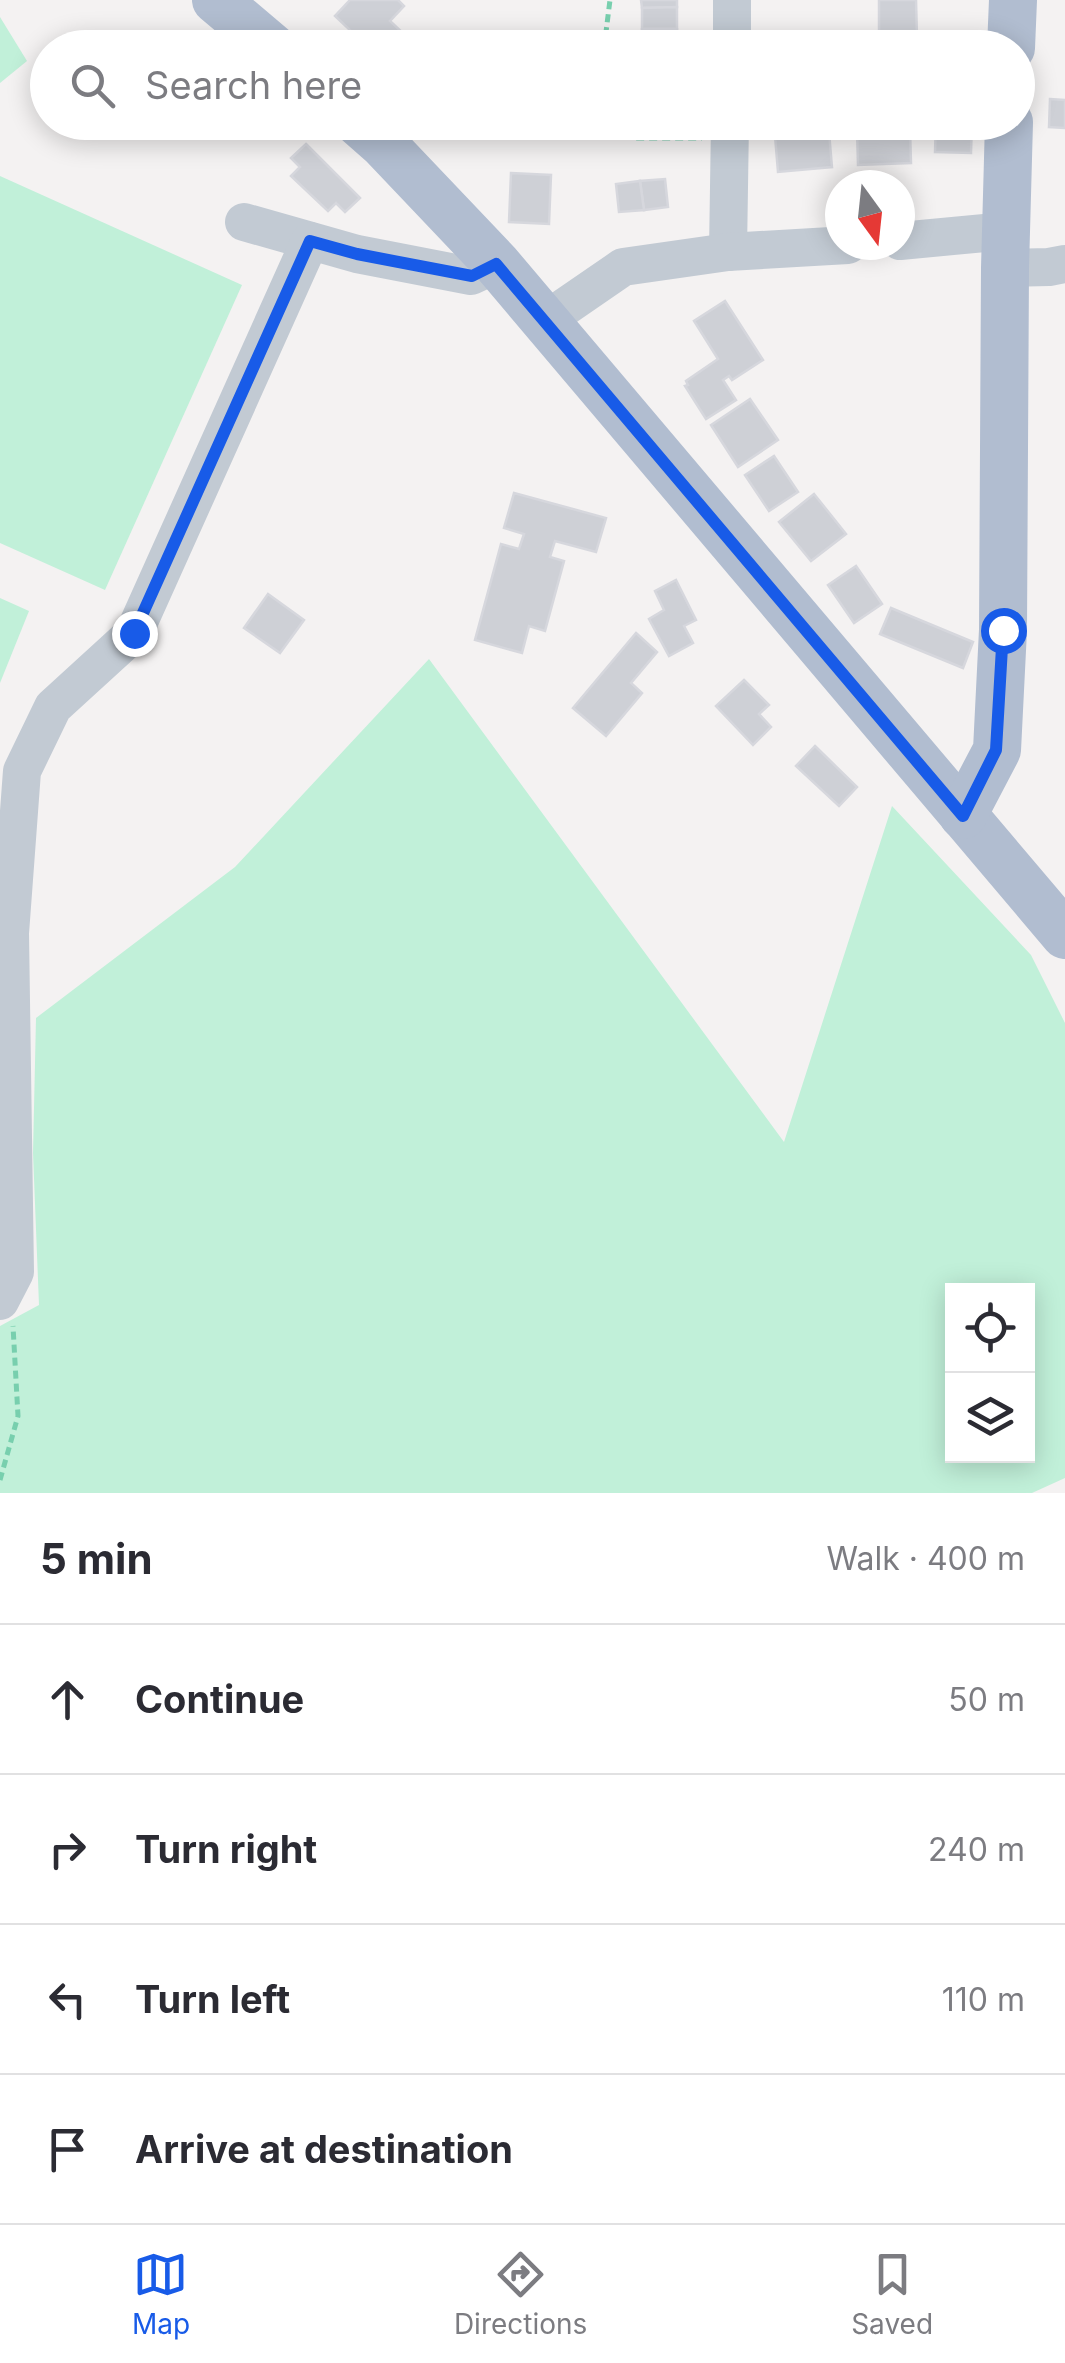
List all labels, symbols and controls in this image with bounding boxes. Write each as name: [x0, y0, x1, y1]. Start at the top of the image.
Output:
search box: [30, 30, 1035, 140]
icon: search: [65, 58, 120, 113]
text: Search here: [145, 62, 362, 108]
north arrow: [825, 170, 915, 260]
route start: [981, 608, 1027, 654]
route end: [112, 611, 158, 657]
map controls: [945, 1283, 1035, 1463]
button: locate: [945, 1283, 1035, 1373]
button: layers: [945, 1373, 1035, 1463]
text: 5 min: [40, 1533, 153, 1584]
text: Walk · 400 m: [827, 1539, 1025, 1578]
icon: ahead: [40, 1672, 95, 1727]
text: Continue: [135, 1676, 304, 1722]
text: 50 m: [948, 1680, 1025, 1719]
icon: right: [40, 1822, 95, 1877]
text: Turn right: [135, 1826, 317, 1872]
text: 240 m: [928, 1830, 1025, 1869]
icon: left: [40, 1972, 95, 2027]
text: Turn left: [135, 1976, 290, 2022]
text: 110 m: [942, 1980, 1025, 2019]
icon: arrive: [40, 2122, 95, 2177]
text: Arrive at destination: [135, 2126, 513, 2172]
tab: Map: [132, 2247, 190, 2341]
tab: Directions: [454, 2247, 587, 2341]
tab: Saved: [851, 2247, 933, 2341]

